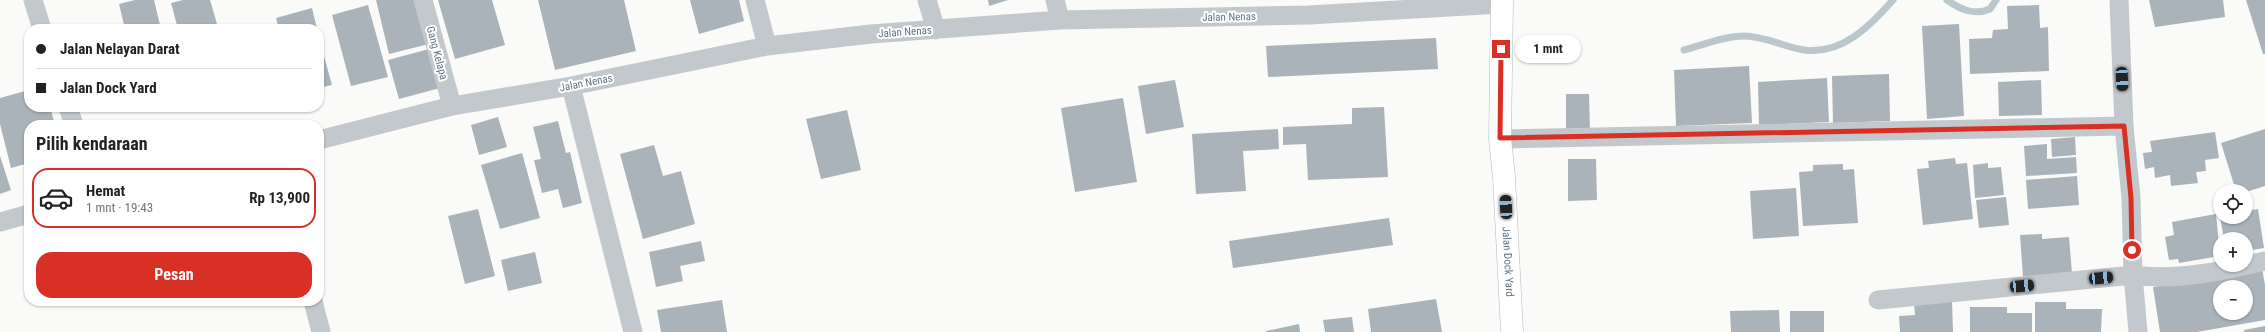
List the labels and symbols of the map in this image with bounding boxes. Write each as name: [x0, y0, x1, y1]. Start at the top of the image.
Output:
street label: Jalan Nenas: [1202, 10, 1256, 24]
street label: Jalan Nenas: [878, 24, 932, 40]
street label: Gang Kelapa: [424, 25, 450, 81]
callout: 1 mnt: [1515, 35, 1581, 63]
route end: [1492, 40, 1510, 58]
car: [2115, 67, 2129, 91]
street label: Jalan Nenas: [558, 71, 614, 95]
car: [1499, 195, 1513, 219]
street label: Jalan Dock Yard: [1500, 226, 1517, 297]
route start: [2123, 241, 2141, 259]
car: [2089, 271, 2113, 285]
car: [2010, 279, 2034, 293]

